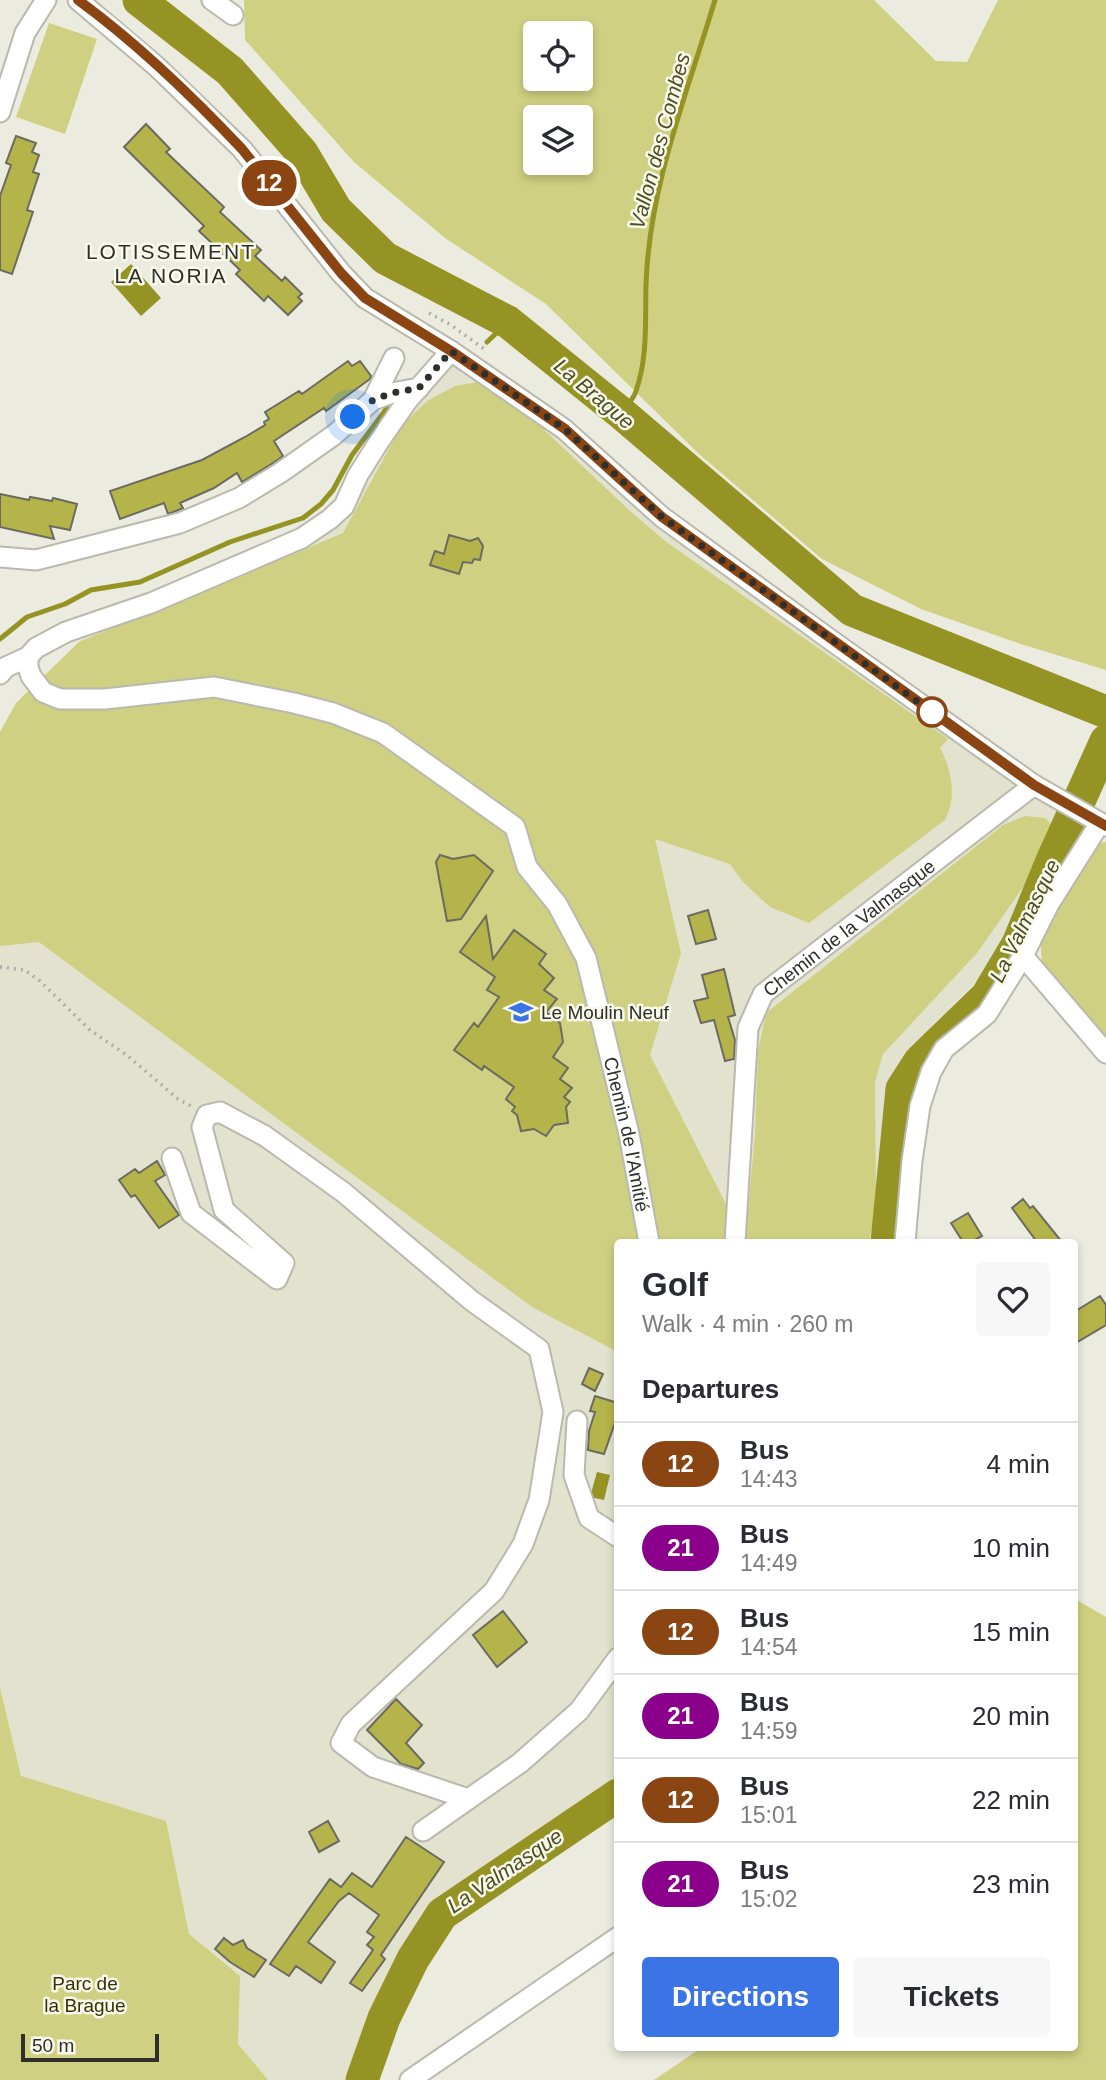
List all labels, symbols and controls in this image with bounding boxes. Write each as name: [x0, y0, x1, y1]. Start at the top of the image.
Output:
map controls: [523, 21, 593, 175]
button: locate: [523, 21, 593, 91]
water label: Vallon des Combes: [625, 50, 694, 231]
button: layers: [523, 105, 593, 175]
line badge: 12: [238, 160, 300, 206]
text: 12: [256, 169, 282, 196]
district label: LOTISSEMENT LA NORIA: [86, 240, 256, 287]
water label: La Brague: [550, 354, 639, 434]
your location: [335, 399, 370, 434]
unlabelled marker: [917, 697, 947, 727]
street label: Chemin de la Valmasque: [759, 855, 939, 1001]
water label: La Valmasque: [985, 856, 1064, 986]
school or university icon: Le Moulin Neuf: [507, 998, 535, 1026]
place label: Le Moulin Neuf: [541, 1002, 670, 1023]
street label: Chemin de l'Amitié: [600, 1055, 653, 1214]
button: heart: [976, 1262, 1050, 1336]
text: Golf: [642, 1266, 708, 1303]
text: Walk · 4 min · 260 m: [642, 1311, 853, 1337]
text: Departures: [642, 1374, 779, 1404]
text: Bus: [740, 1435, 789, 1465]
text: 4 min: [986, 1449, 1050, 1479]
text: 12: [667, 1450, 694, 1477]
text: 14:43: [740, 1466, 798, 1492]
text: Bus: [740, 1519, 789, 1549]
text: 10 min: [972, 1533, 1050, 1563]
text: 21: [667, 1534, 694, 1561]
text: 14:49: [740, 1550, 798, 1576]
text: Bus: [740, 1603, 789, 1633]
text: 15 min: [972, 1617, 1050, 1647]
text: 12: [667, 1618, 694, 1645]
text: 14:54: [740, 1634, 798, 1660]
text: Bus: [740, 1687, 789, 1717]
text: 20 min: [972, 1701, 1050, 1731]
text: 21: [667, 1702, 694, 1729]
text: 14:59: [740, 1718, 798, 1744]
text: Bus: [740, 1771, 789, 1801]
text: 22 min: [972, 1785, 1050, 1815]
text: 12: [667, 1786, 694, 1813]
text: 15:01: [740, 1802, 798, 1828]
water label: La Valmasque: [443, 1824, 566, 1917]
text: Bus: [740, 1855, 789, 1885]
text: 23 min: [972, 1869, 1050, 1899]
text: 21: [667, 1870, 694, 1897]
text: 15:02: [740, 1886, 798, 1912]
button: Directions: [642, 1957, 839, 2037]
button: Tickets: [853, 1957, 1050, 2037]
park label: Parc de la Brague: [44, 1973, 126, 2016]
scale bar: [21, 2031, 159, 2063]
text: 50 m: [32, 2035, 74, 2056]

